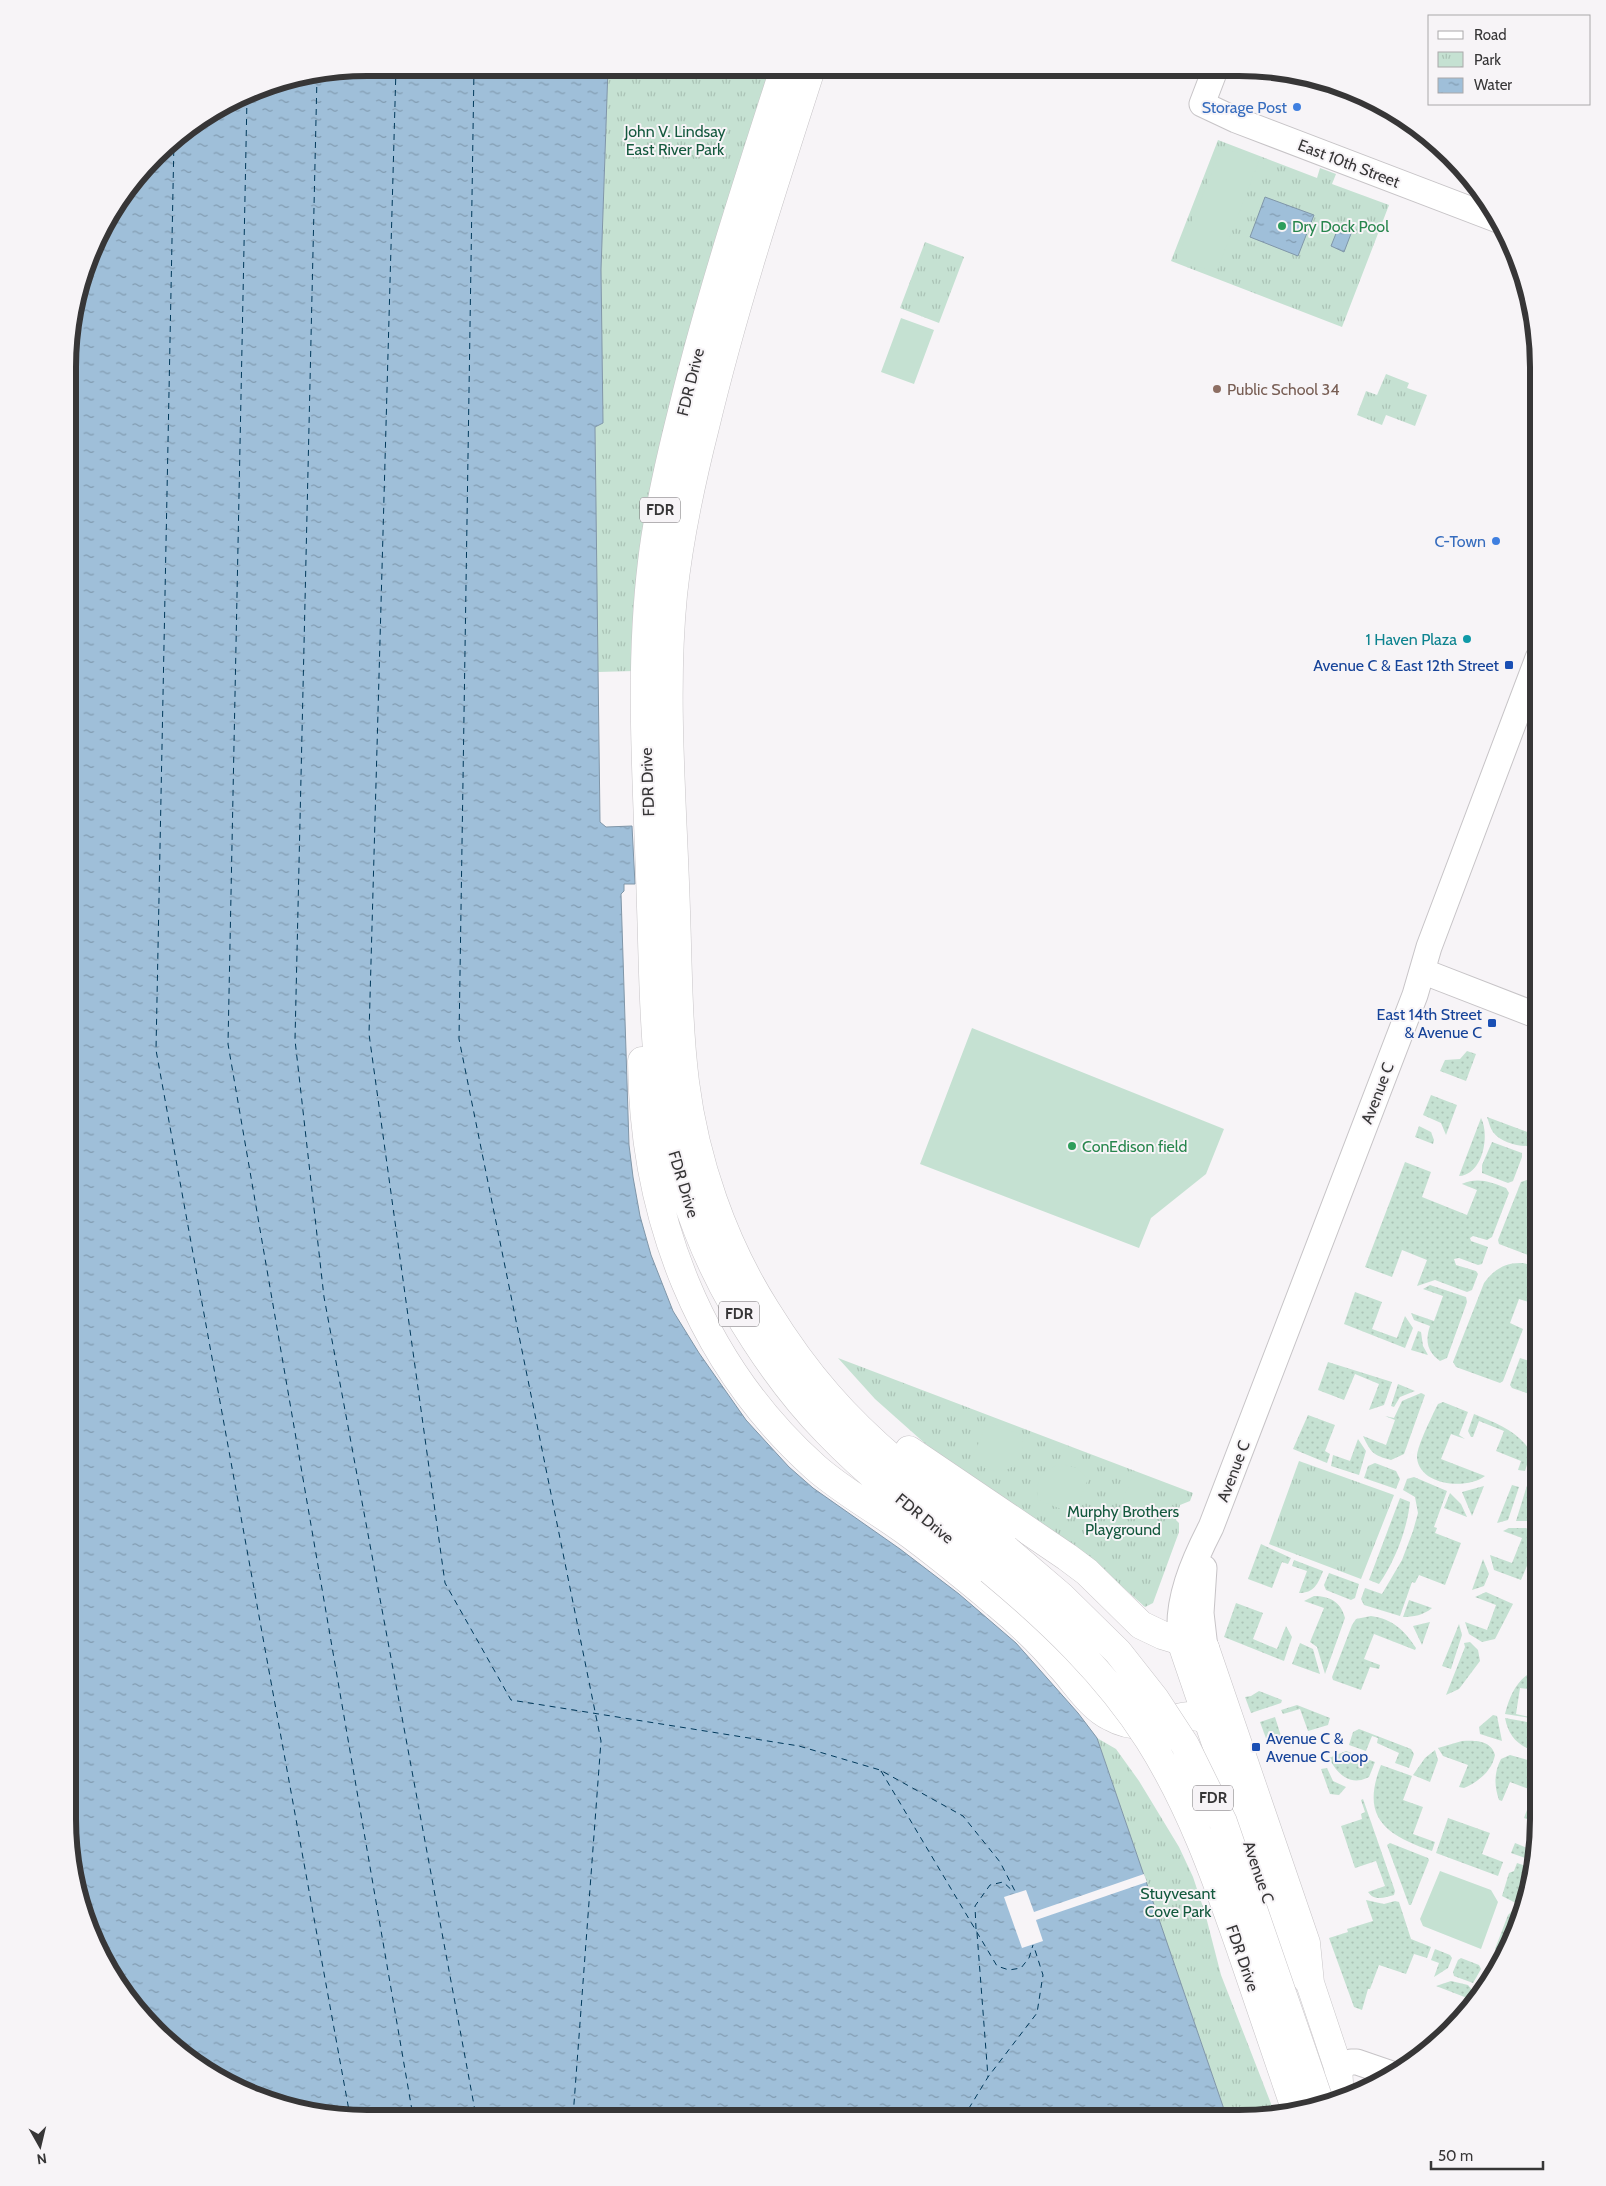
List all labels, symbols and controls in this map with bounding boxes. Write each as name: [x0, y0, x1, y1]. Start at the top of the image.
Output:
legend: [1428, 15, 1591, 105]
text: Road: [1474, 26, 1507, 44]
text: Park: [1474, 51, 1501, 69]
text: Water: [1474, 76, 1512, 94]
place label: Storage Post: [1202, 98, 1288, 117]
marker: Storage Post: [1291, 101, 1303, 113]
park label: John V. Lindsay East River Park: [623, 122, 726, 159]
street label: East 10th Street: [1295, 135, 1403, 192]
place label: Dry Dock Pool: [1292, 217, 1389, 236]
marker: Dry Dock Pool: [1276, 220, 1288, 232]
street label: FDR Drive: [673, 346, 708, 418]
place label: Public School 34: [1227, 380, 1340, 399]
marker: Public School 34: [1211, 383, 1223, 395]
road number: FDR: [640, 498, 680, 522]
place label: C-Town: [1434, 532, 1486, 551]
marker: C-Town: [1490, 535, 1502, 547]
place label: 1 Haven Plaza: [1365, 630, 1457, 649]
marker: 1 Haven Plaza: [1461, 633, 1473, 645]
place label: Avenue C & East 12th Street: [1313, 656, 1500, 675]
marker: Avenue C & East 12th Street: [1503, 659, 1515, 671]
street label: FDR Drive: [637, 747, 658, 817]
place label: East 14th Street & Avenue C: [1377, 1005, 1483, 1042]
marker: East 14th Street & Avenue C: [1486, 1017, 1498, 1029]
street label: Avenue C: [1357, 1060, 1398, 1127]
place label: ConEdison field: [1082, 1137, 1187, 1156]
marker: ConEdison field: [1066, 1140, 1078, 1152]
street label: FDR Drive: [664, 1148, 703, 1220]
road number: FDR: [719, 1302, 759, 1326]
street label: Avenue C: [1213, 1438, 1254, 1505]
street label: FDR Drive: [892, 1489, 958, 1548]
park label: Murphy Brothers Playground: [1067, 1502, 1179, 1539]
place label: Avenue C & Avenue C Loop: [1266, 1729, 1368, 1766]
marker: Avenue C & Avenue C Loop: [1250, 1741, 1262, 1753]
road number: FDR: [1193, 1786, 1233, 1810]
street label: Avenue C: [1239, 1839, 1278, 1906]
park label: Stuyvesant Cove Park: [1140, 1884, 1216, 1921]
street label: FDR Drive: [1222, 1922, 1263, 1994]
north arrow: [15, 2121, 65, 2171]
scale bar: [1431, 2138, 1544, 2170]
text: 50 m: [1438, 2147, 1473, 2165]
text: N: [36, 2149, 48, 2168]

